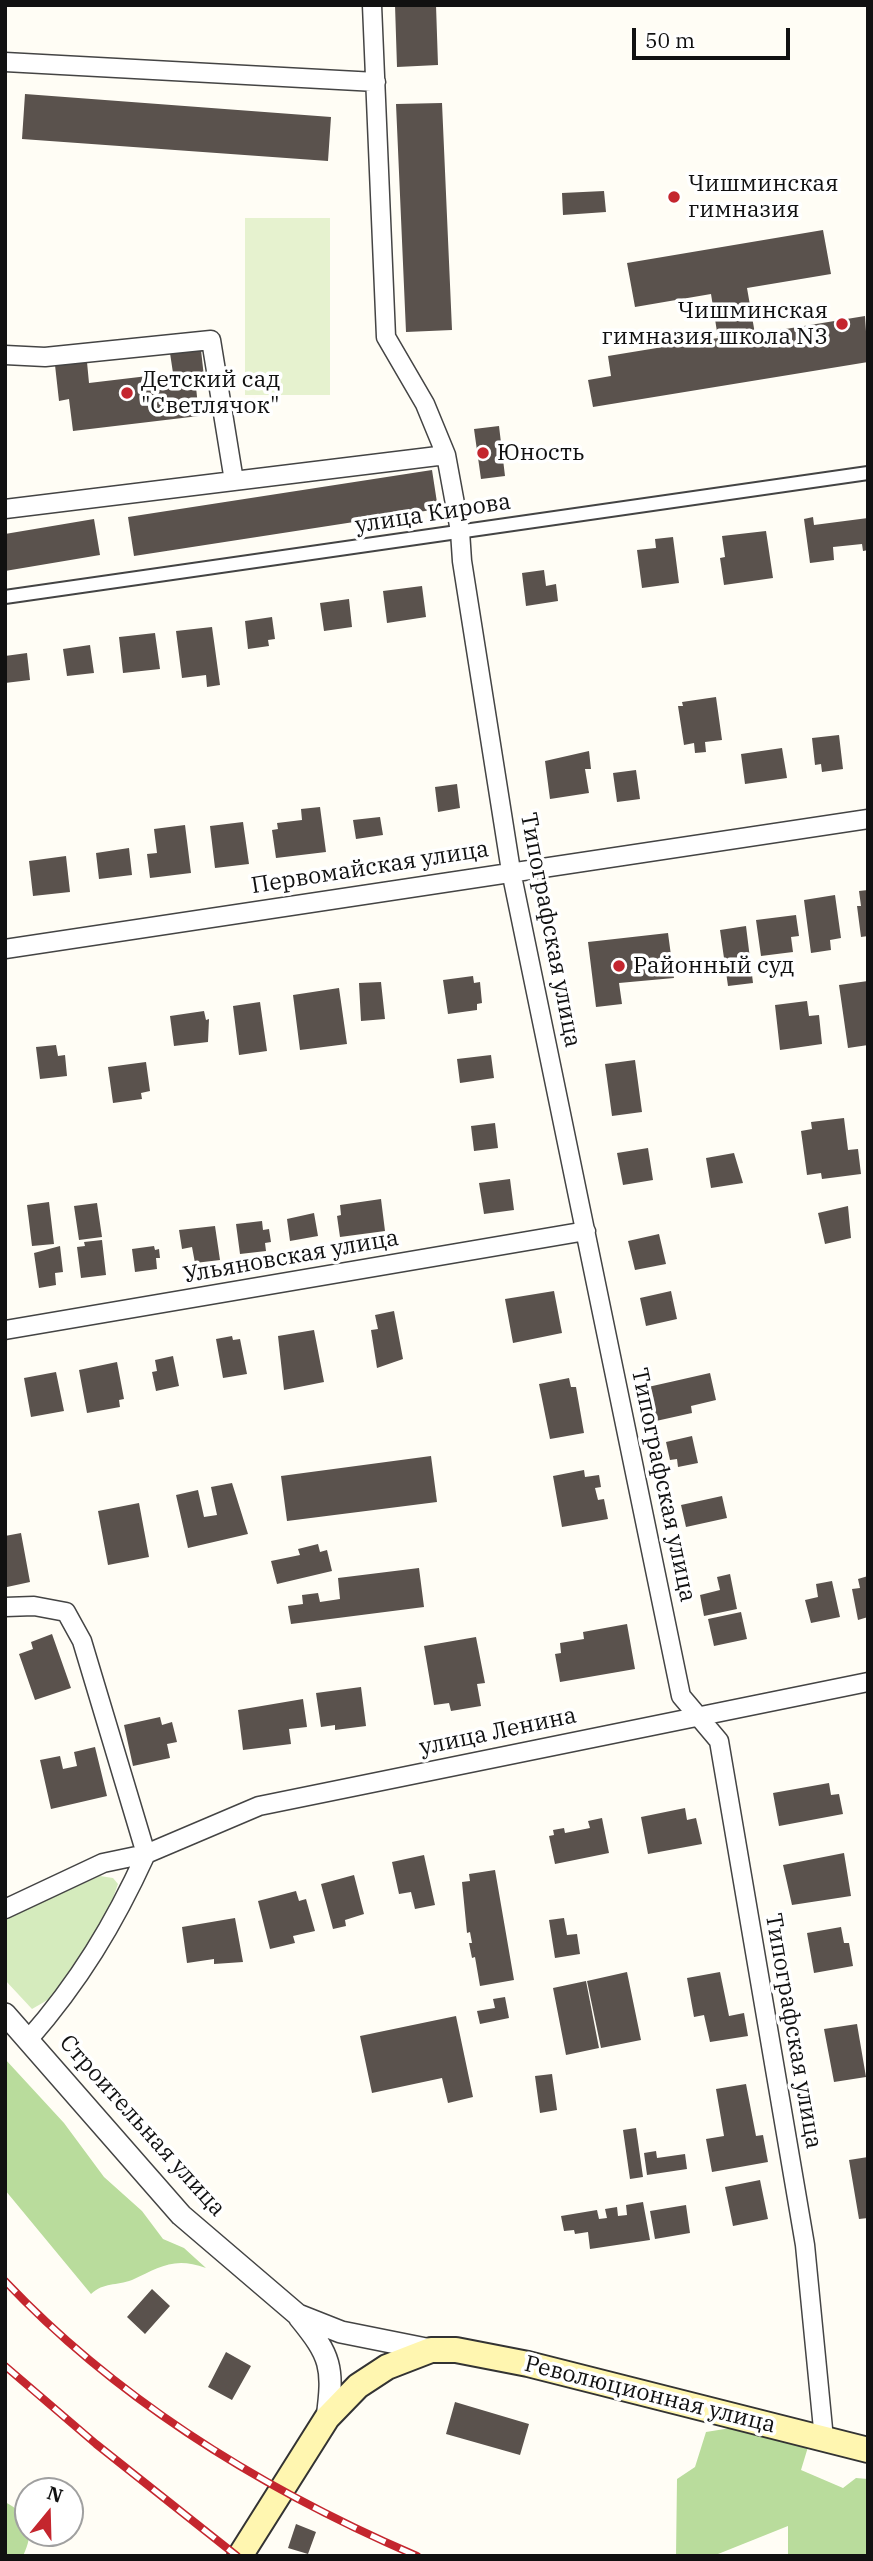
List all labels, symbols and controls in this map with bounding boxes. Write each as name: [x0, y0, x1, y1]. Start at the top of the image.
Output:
scale bar: [635, 14, 792, 58]
text: 50 m: [645, 26, 695, 54]
place label: Чишминская гимназия: [688, 170, 838, 224]
marker: Чишминская гимназия: [666, 189, 682, 205]
place label: Чишминская гимназия школа N3: [602, 297, 828, 351]
marker: Чишминская гимназия школа N3: [834, 316, 850, 332]
place label: Детский сад "Светлячок": [141, 366, 280, 420]
marker: Детский сад "Светлячок": [119, 385, 135, 401]
place label: Юность: [497, 439, 584, 467]
marker: Юность: [475, 445, 491, 461]
street label: улица Кирова: [353, 488, 513, 540]
street label: Типографская улица: [514, 810, 586, 1050]
street label: Первомайская улица: [249, 836, 491, 900]
place label: Районный суд: [633, 952, 794, 980]
marker: Районный суд: [611, 958, 627, 974]
street label: Ульяновская улица: [181, 1224, 401, 1290]
street label: Типографская улица: [625, 1365, 701, 1605]
street label: улица Ленина: [417, 1702, 579, 1762]
street label: Типографская улица: [759, 1911, 827, 2151]
street label: Строительная улица: [53, 2030, 231, 2222]
street label: Революционная улица: [521, 2350, 779, 2440]
north arrow: [14, 2477, 84, 2547]
text: N: [44, 2480, 66, 2508]

